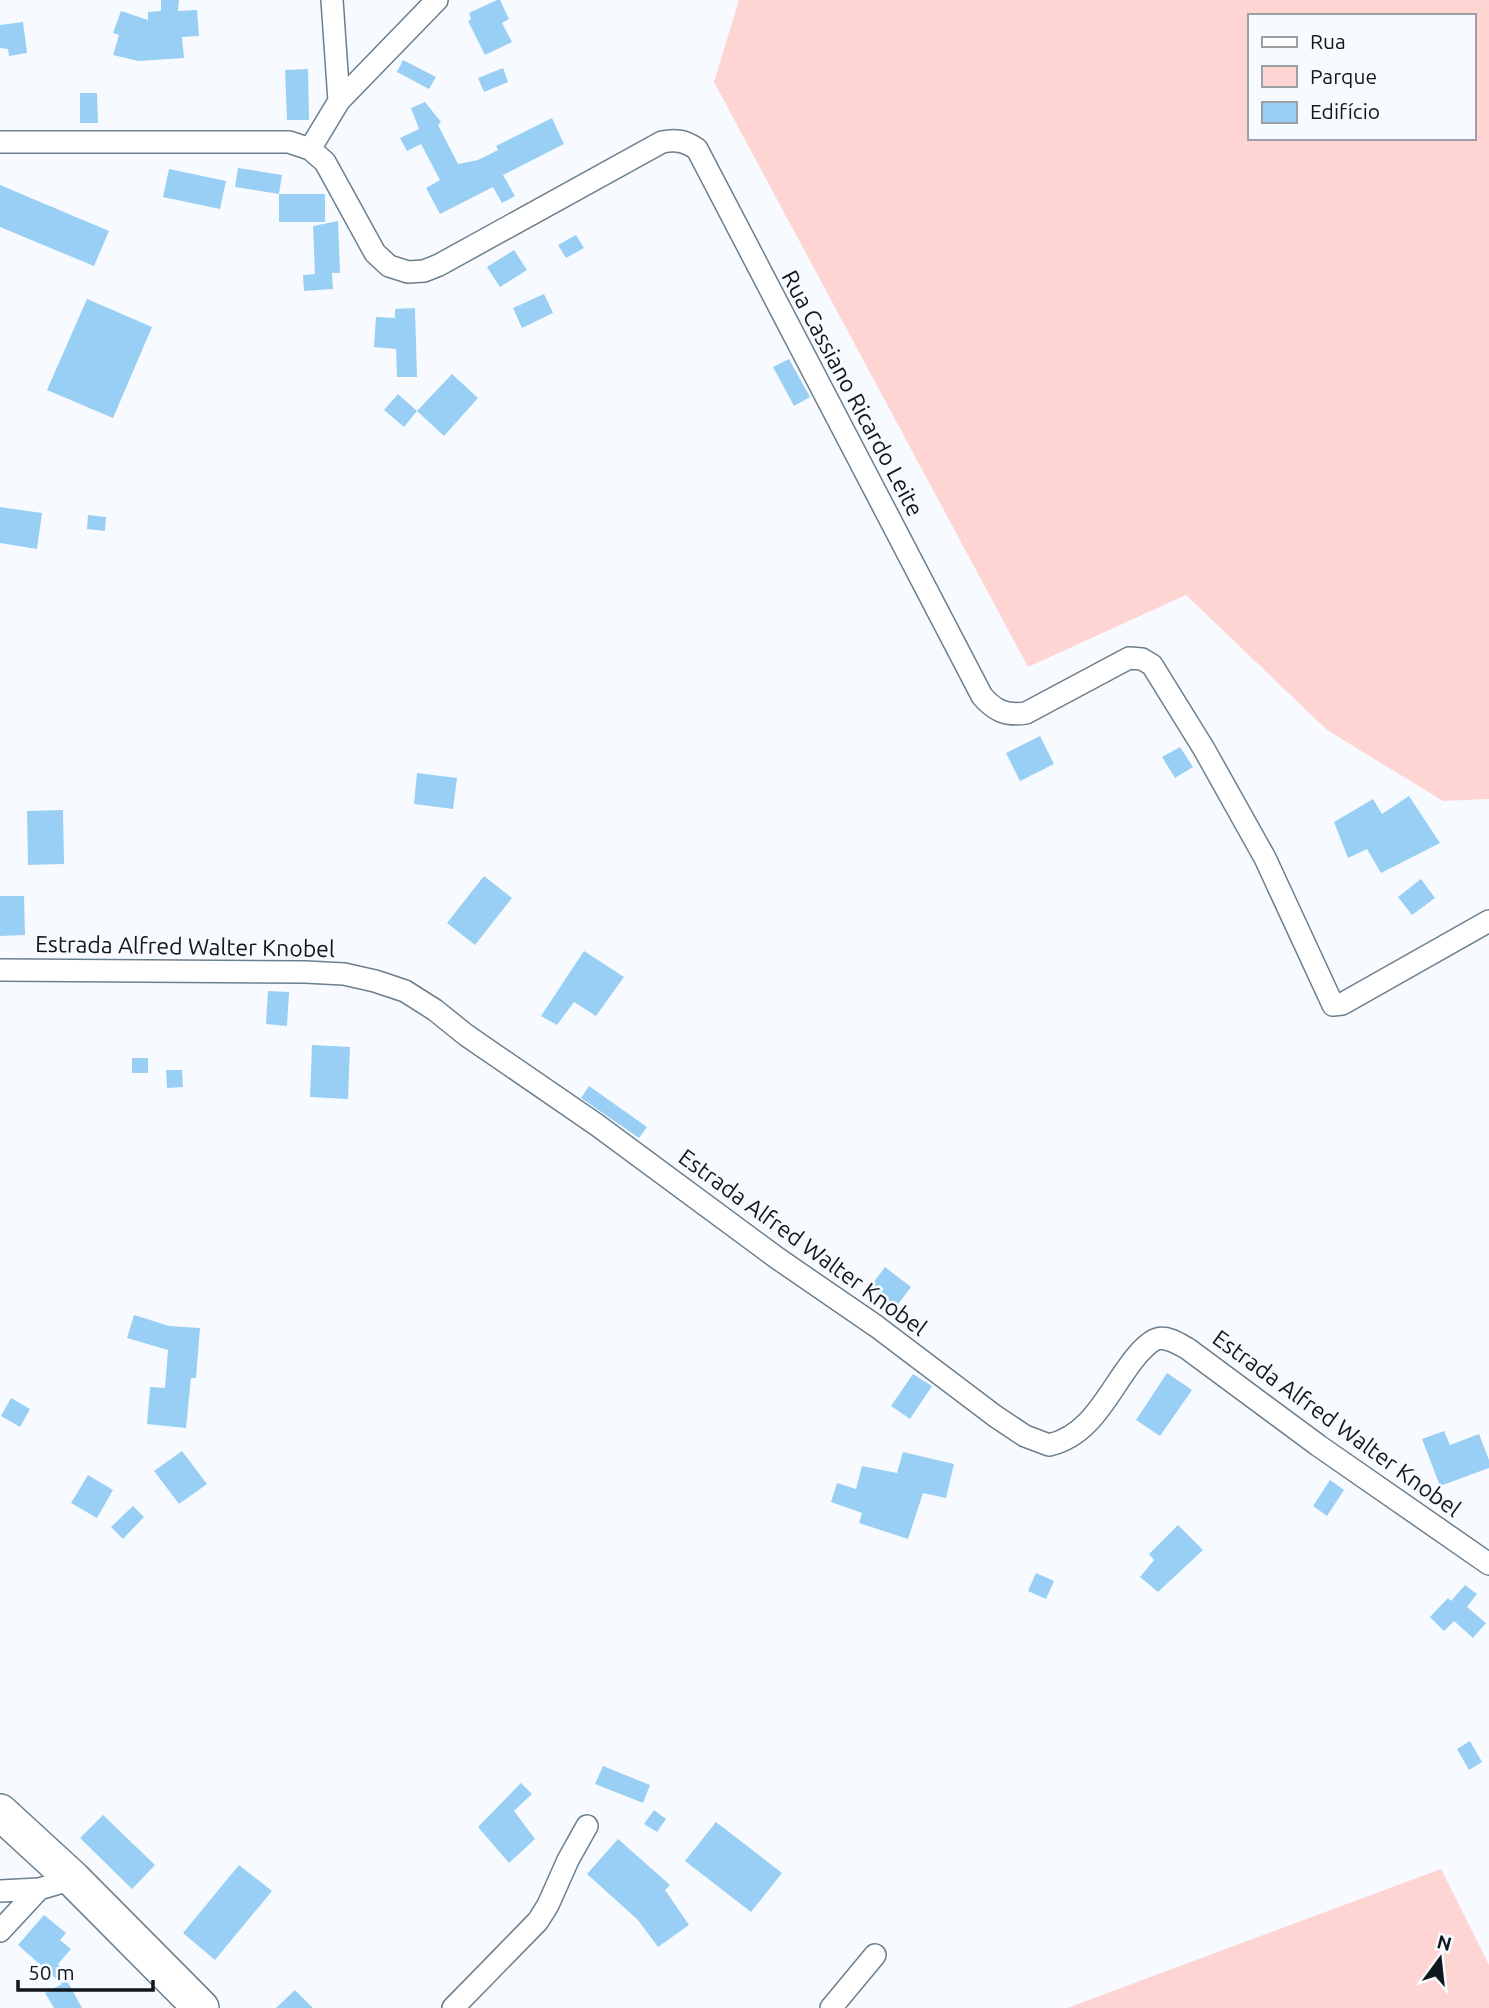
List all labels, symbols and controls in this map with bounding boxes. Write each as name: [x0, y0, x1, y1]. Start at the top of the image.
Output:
legend: [1248, 14, 1475, 140]
text: Rua: [1310, 29, 1346, 53]
text: Parque: [1310, 64, 1377, 88]
text: Edifício: [1310, 99, 1380, 123]
street label: Rua Cassiano Ricardo Leite: [777, 266, 929, 520]
street label: Estrada Alfred Walter Knobel: [35, 931, 335, 961]
street label: Estrada Alfred Walter Knobel: [674, 1144, 932, 1340]
street label: Estrada Alfred Walter Knobel: [1208, 1325, 1466, 1521]
north arrow: [1405, 1924, 1475, 1994]
text: N: [1435, 1930, 1454, 1955]
scale bar: [18, 1948, 152, 1992]
text: 50 m: [28, 1960, 75, 1984]

